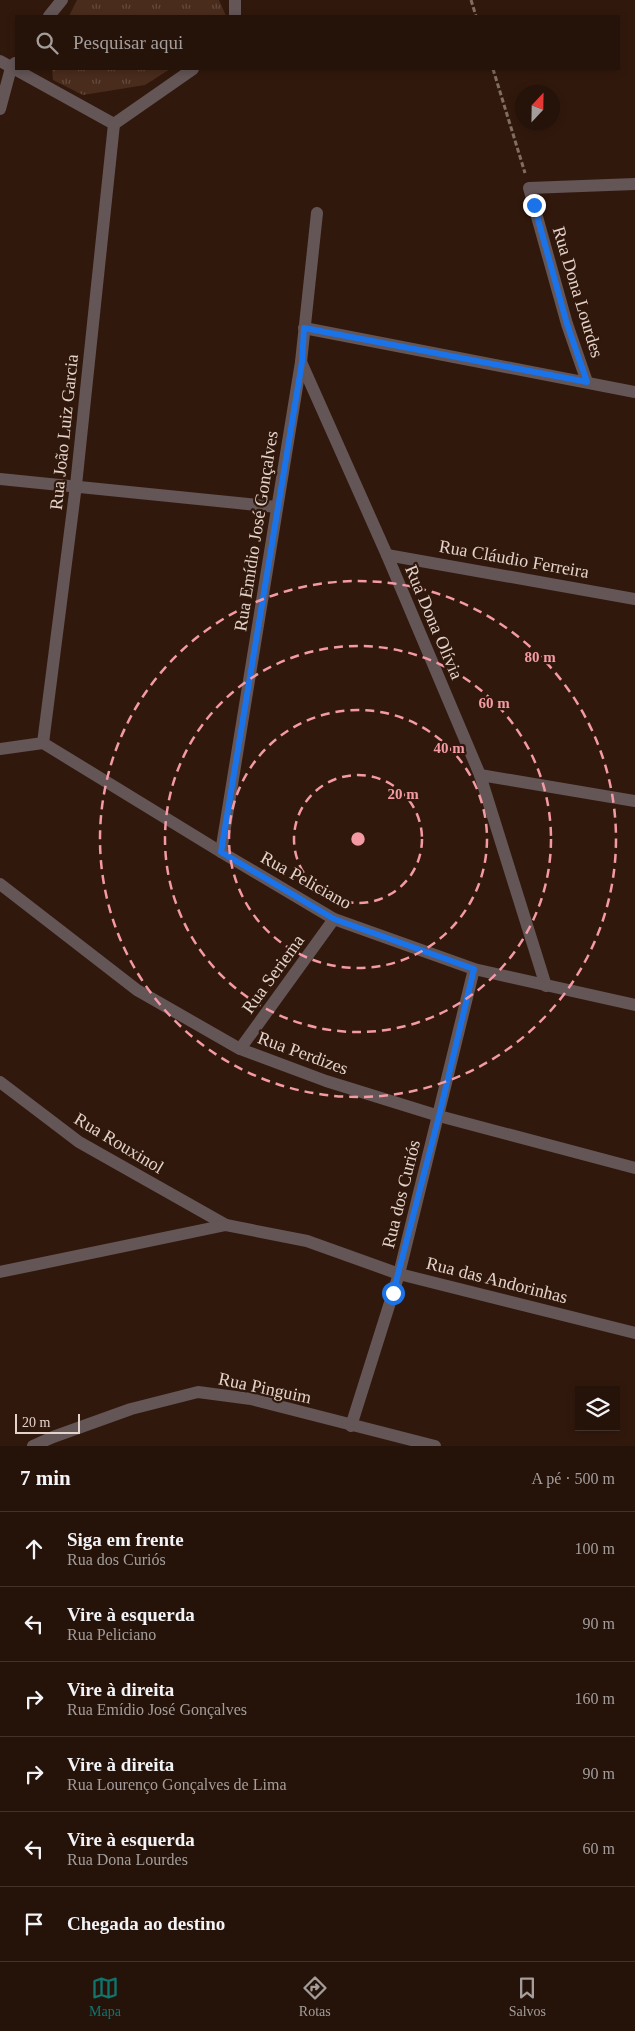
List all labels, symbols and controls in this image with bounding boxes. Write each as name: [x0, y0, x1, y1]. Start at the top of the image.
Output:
search box: [15, 15, 620, 70]
icon: search: [33, 29, 61, 57]
text: Pesquisar aqui: [73, 32, 183, 53]
north arrow: [515, 85, 560, 130]
route end: [523, 194, 546, 217]
street label: Rua Dona Lourdes: [549, 224, 607, 360]
street label: Rua João Luiz Garcia: [46, 353, 82, 511]
street label: Rua Emídio José Gonçalves: [230, 429, 282, 633]
street label: Rua Cláudio Ferreira: [437, 536, 591, 582]
street label: Rua Dona Olívia: [401, 562, 467, 682]
text: 80 m: [524, 649, 556, 665]
text: 60 m: [478, 695, 510, 711]
text: 40 m: [433, 740, 465, 756]
text: 20 m: [387, 786, 419, 802]
centre of rings: [349, 830, 367, 848]
street label: Rua Peliciano: [257, 847, 355, 913]
street label: Rua Seriema: [238, 931, 308, 1017]
street label: Rua Perdizes: [255, 1027, 351, 1079]
street label: Rua Rouxinol: [71, 1109, 167, 1177]
street label: Rua dos Curiós: [378, 1138, 424, 1250]
street label: Rua das Andorinhas: [424, 1253, 570, 1307]
route start: [382, 1282, 405, 1305]
street label: Rua Pinguim: [217, 1368, 313, 1408]
map controls: [575, 1386, 620, 1431]
button: layers: [575, 1386, 620, 1431]
scale bar: [15, 1411, 80, 1434]
text: 20 m: [22, 1415, 50, 1430]
text: 7 min: [20, 1466, 71, 1490]
text: A pé · 500 m: [531, 1470, 615, 1487]
text: Siga em frente: [67, 1529, 184, 1550]
icon: ahead: [20, 1535, 48, 1563]
text: 100 m: [575, 1540, 615, 1557]
text: Rua dos Curiós: [67, 1551, 166, 1568]
text: Vire à esquerda: [67, 1604, 195, 1625]
icon: left: [20, 1610, 48, 1638]
text: 90 m: [583, 1615, 615, 1632]
text: Rua Peliciano: [67, 1626, 156, 1643]
text: Vire à direita: [67, 1679, 174, 1700]
icon: right: [20, 1685, 48, 1713]
text: 160 m: [575, 1690, 615, 1707]
text: Rua Emídio José Gonçalves: [67, 1701, 247, 1718]
text: Vire à direita: [67, 1754, 174, 1775]
icon: right: [20, 1760, 48, 1788]
text: 90 m: [583, 1765, 615, 1782]
text: Rua Lourenço Gonçalves de Lima: [67, 1776, 286, 1793]
text: Vire à esquerda: [67, 1829, 195, 1850]
icon: left: [20, 1835, 48, 1863]
text: 60 m: [583, 1840, 615, 1857]
text: Rua Dona Lourdes: [67, 1851, 188, 1868]
icon: arrive: [20, 1910, 48, 1938]
text: Chegada ao destino: [67, 1913, 225, 1934]
tab: Mapa: [89, 1974, 121, 2020]
tab: Rotas: [299, 1974, 331, 2020]
tab: Salvos: [509, 1974, 546, 2020]

